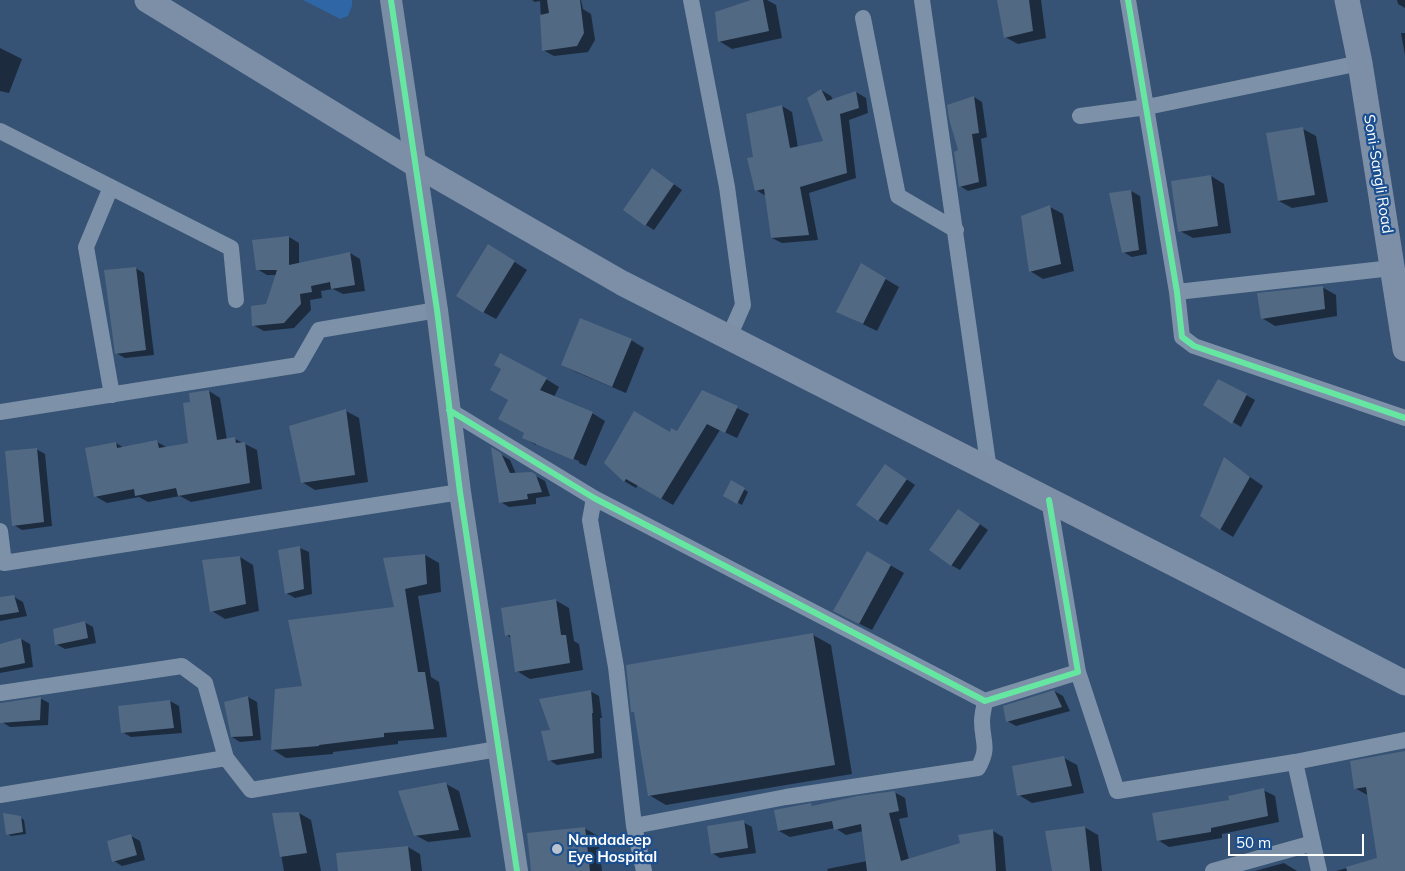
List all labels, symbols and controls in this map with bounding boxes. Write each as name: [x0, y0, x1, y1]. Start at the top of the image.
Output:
street label: Soni-Sangli Road: [1360, 113, 1396, 235]
scale bar: [1230, 824, 1366, 856]
place label: Nandadeep Eye Hospital: [568, 831, 657, 866]
text: 50 m: [1236, 833, 1271, 852]
marker: Nandadeep Eye Hospital: [550, 842, 564, 856]

